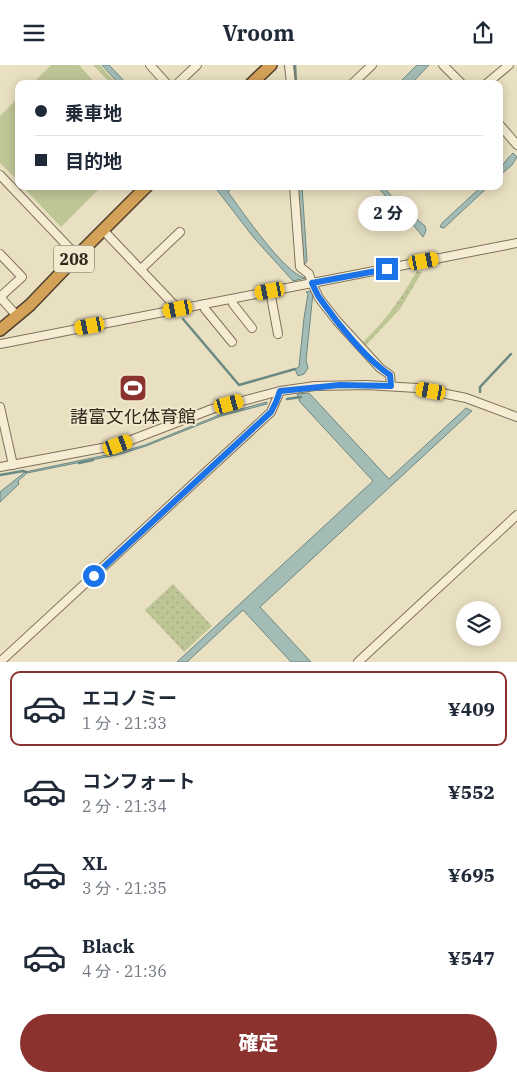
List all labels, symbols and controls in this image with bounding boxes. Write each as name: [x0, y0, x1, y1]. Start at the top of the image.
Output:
text: Vroom: [222, 18, 295, 47]
icon: menu: [20, 19, 48, 47]
icon: share: [469, 19, 497, 47]
text: 乗車地: [65, 101, 122, 125]
text: 目的地: [65, 149, 122, 173]
callout: 2 分: [357, 197, 417, 231]
text: 2 分: [373, 203, 403, 223]
road number: 208: [54, 245, 94, 273]
car: [407, 251, 440, 271]
route end: [376, 258, 398, 280]
car: [253, 281, 286, 301]
car: [161, 299, 194, 319]
car: [73, 316, 106, 336]
sports icon: 諸富文化体育館: [118, 373, 148, 403]
car: [414, 381, 447, 401]
car: [212, 393, 245, 415]
place label: 諸富文化体育館: [70, 405, 196, 428]
car: [101, 433, 134, 457]
route start: [83, 565, 105, 587]
map controls: [456, 601, 501, 646]
button: layers: [456, 601, 501, 646]
icon: car: [22, 686, 67, 731]
text: エコノミー: [82, 686, 177, 710]
text: ¥409: [448, 697, 495, 721]
text: 1 分 · 21:33: [82, 713, 167, 733]
icon: car: [22, 769, 67, 814]
text: コンフォート: [82, 769, 195, 793]
text: ¥552: [448, 780, 495, 804]
text: 2 分 · 21:34: [82, 796, 167, 816]
text: XL: [82, 851, 108, 875]
icon: car: [22, 852, 67, 897]
text: ¥695: [448, 863, 495, 887]
text: 3 分 · 21:35: [82, 878, 167, 898]
text: Black: [82, 934, 134, 958]
icon: car: [22, 935, 67, 980]
text: ¥547: [448, 946, 495, 970]
text: 4 分 · 21:36: [82, 961, 167, 981]
button: 確定: [20, 1014, 497, 1072]

